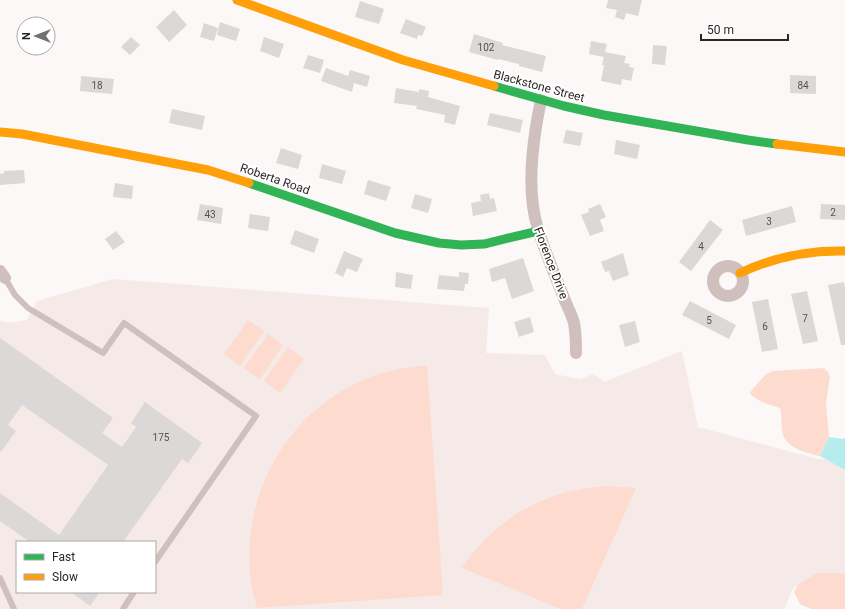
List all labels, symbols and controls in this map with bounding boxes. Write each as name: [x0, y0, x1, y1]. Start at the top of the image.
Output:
north arrow: [16, 16, 56, 56]
scale bar: [701, 16, 788, 42]
text: 50 m: [707, 23, 734, 37]
text: N: [20, 32, 33, 40]
house number: 102: [478, 42, 495, 53]
street label: Blackstone Street: [492, 67, 586, 105]
house number: 18: [91, 80, 103, 91]
house number: 84: [797, 80, 809, 91]
street label: Roberta Road: [238, 161, 312, 197]
house number: 2: [830, 207, 836, 218]
house number: 43: [204, 209, 216, 220]
house number: 3: [766, 216, 772, 227]
street label: Florence Drive: [531, 225, 571, 301]
house number: 4: [698, 241, 704, 252]
house number: 7: [802, 313, 808, 324]
house number: 5: [706, 315, 712, 326]
house number: 6: [762, 321, 768, 332]
house number: 175: [153, 432, 170, 443]
legend: [16, 541, 156, 593]
text: Fast: [52, 550, 75, 564]
text: Slow: [52, 570, 78, 584]

